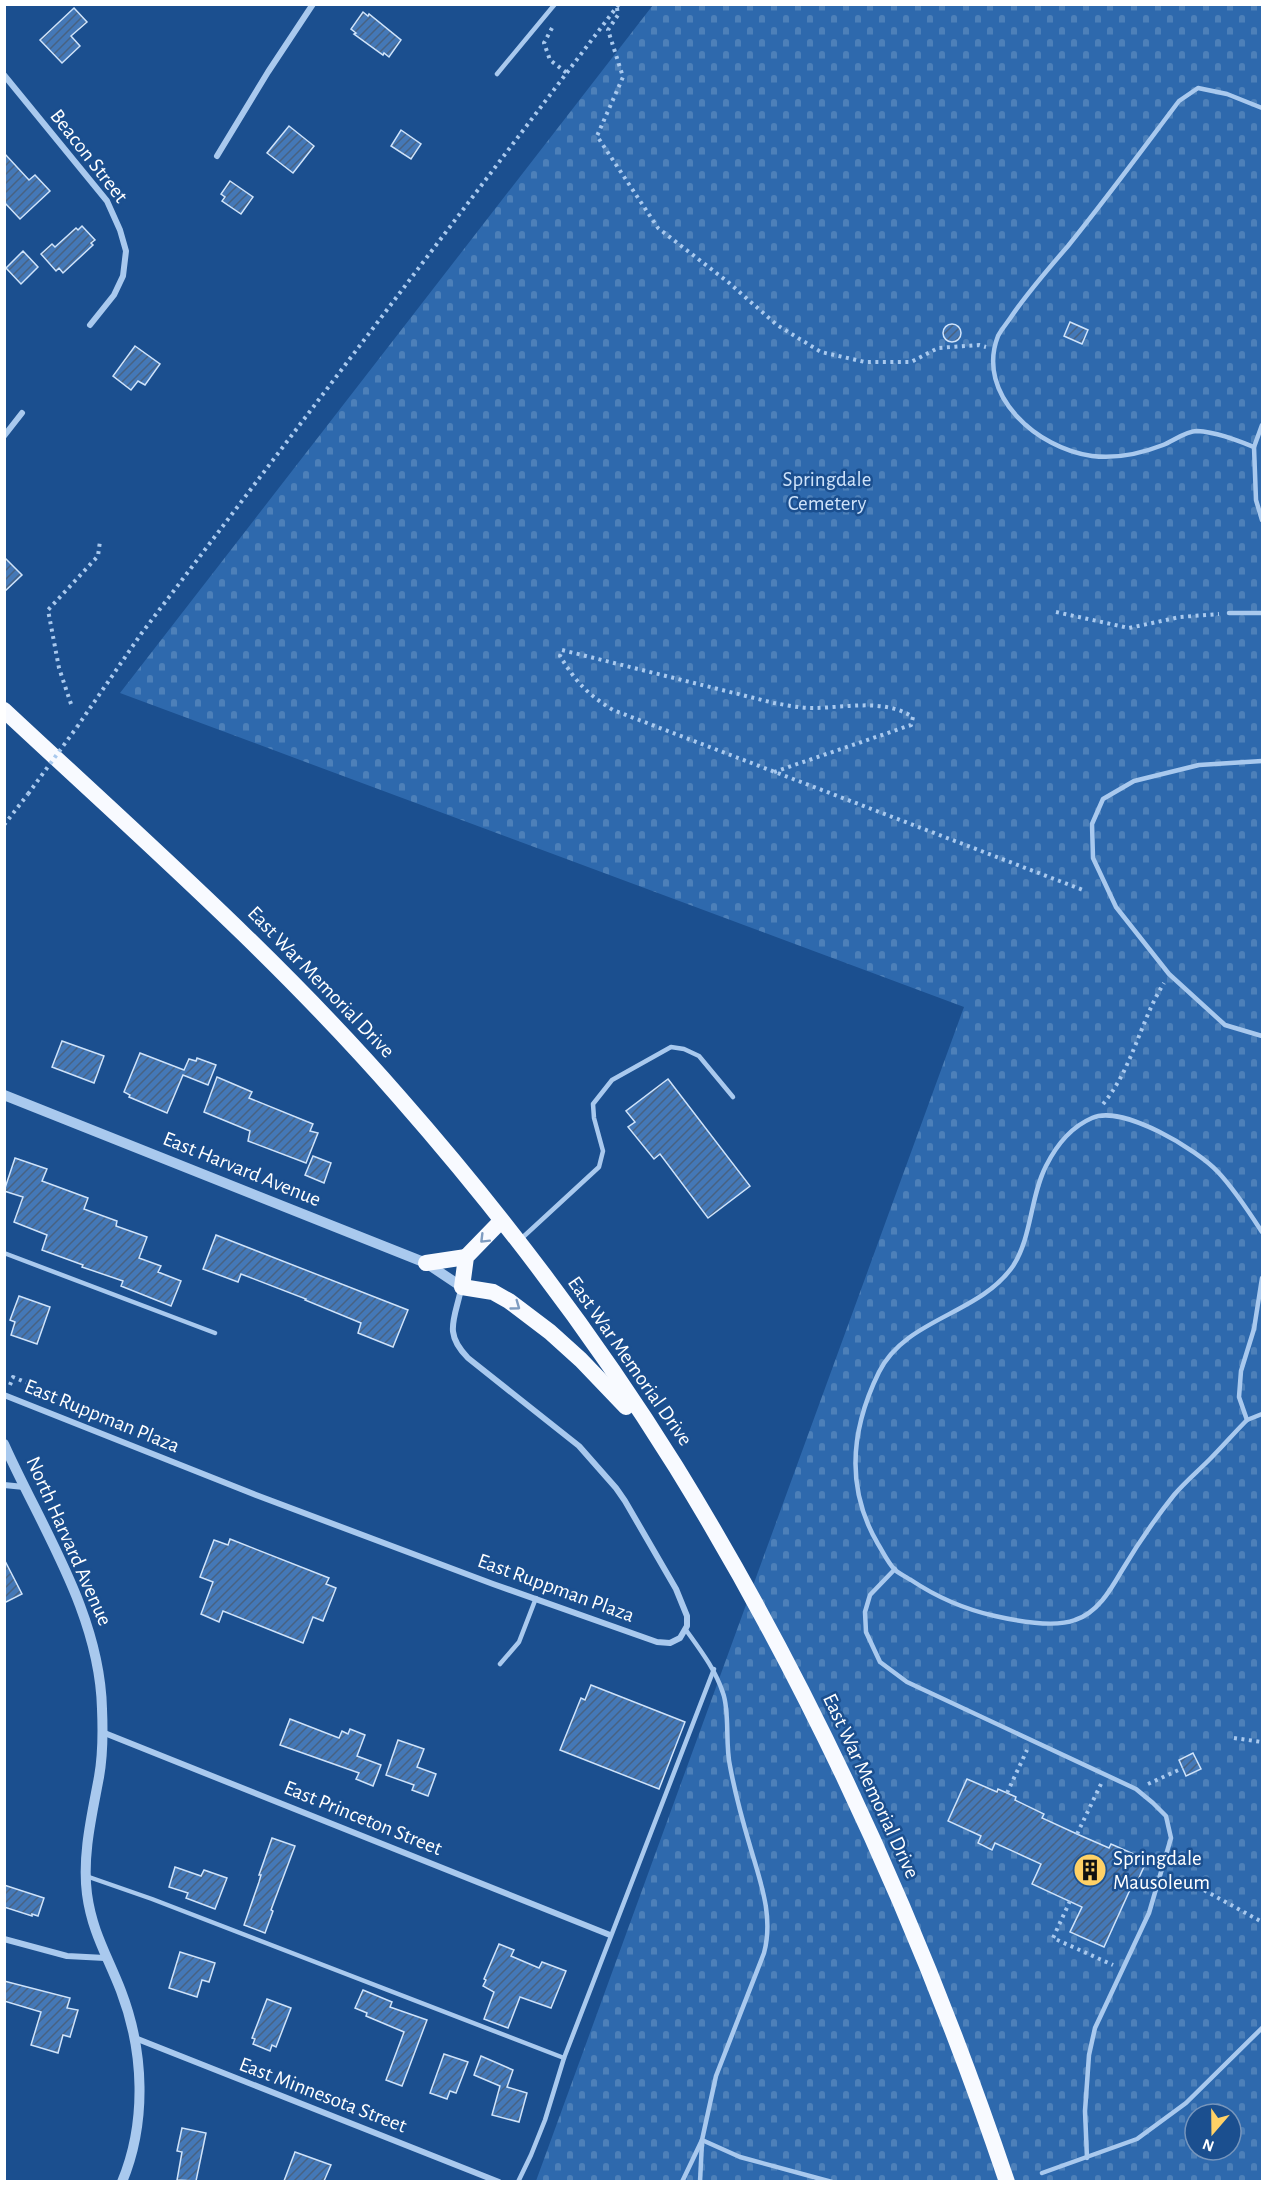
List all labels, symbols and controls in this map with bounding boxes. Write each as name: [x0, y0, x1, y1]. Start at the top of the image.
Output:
street label: Beacon Street: [46, 105, 132, 207]
park label: Springdale Cemetery: [783, 469, 871, 514]
street label: East War Memorial Drive: [244, 902, 398, 1062]
street label: East Harvard Avenue: [160, 1128, 324, 1210]
one-way arrow: [480, 1232, 490, 1243]
street label: East War Memorial Drive: [564, 1273, 696, 1449]
one-way arrow: [509, 1298, 520, 1309]
street label: East Ruppman Plaza: [21, 1375, 183, 1457]
street label: North Harvard Avenue: [22, 1453, 116, 1629]
street label: East Ruppman Plaza: [475, 1550, 637, 1626]
street label: East War Memorial Drive: [819, 1690, 923, 1882]
street label: East Princeton Street: [281, 1777, 445, 1859]
place label: Springdale Mausoleum: [1113, 1848, 1210, 1893]
building icon: Springdale Mausoleum: [1072, 1852, 1108, 1888]
street label: East Minnesota Street: [236, 2053, 410, 2137]
north arrow: [1183, 2102, 1243, 2162]
text: N: [1200, 2136, 1216, 2155]

